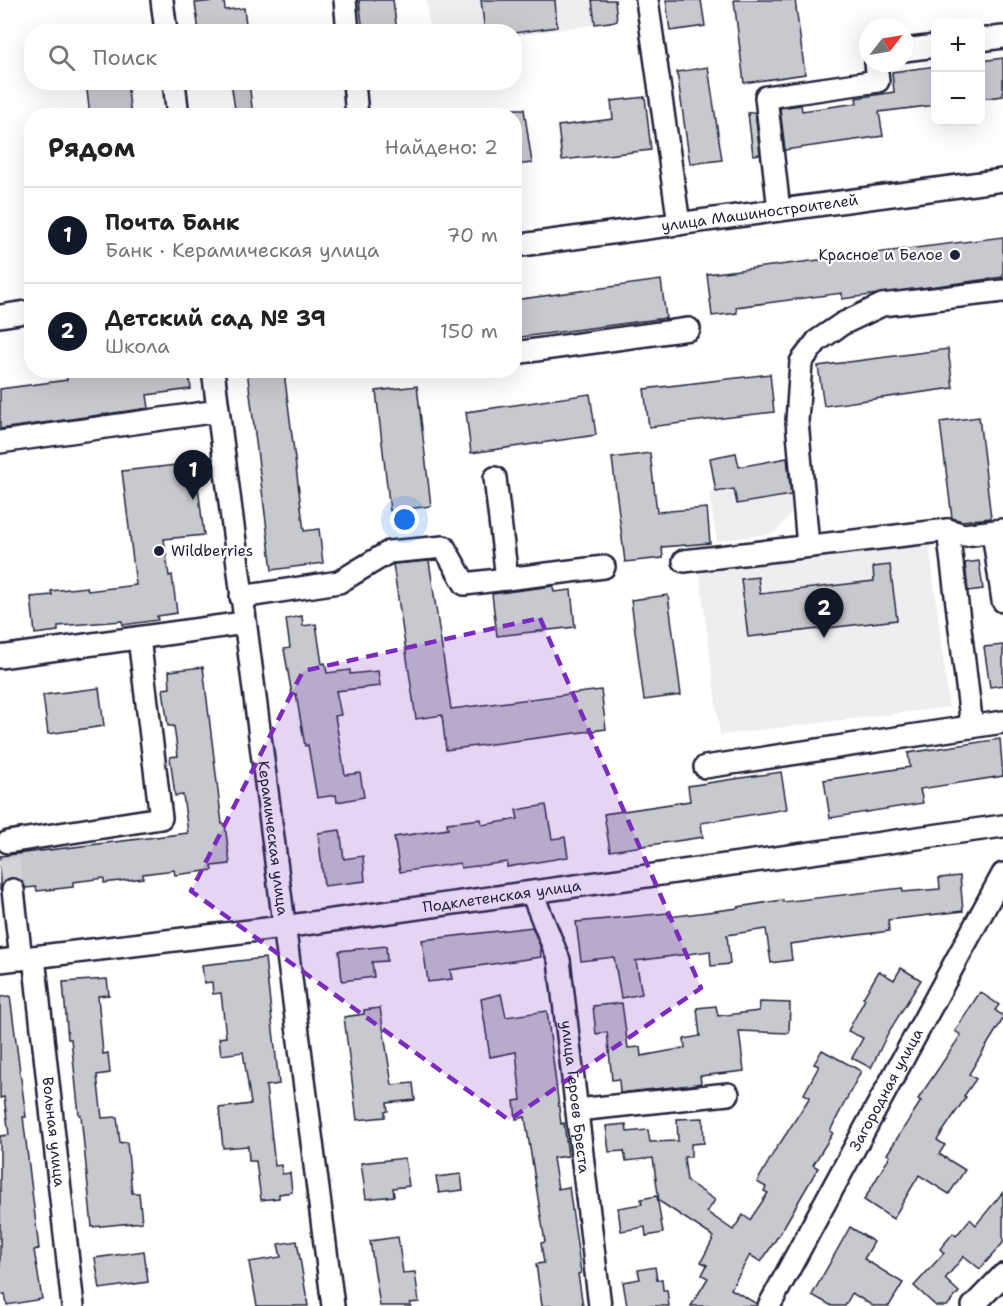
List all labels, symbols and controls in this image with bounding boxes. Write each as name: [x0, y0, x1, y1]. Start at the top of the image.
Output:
north arrow: [859, 18, 913, 72]
map controls: [931, 18, 985, 126]
button: +: [931, 18, 985, 72]
search box: [24, 24, 522, 90]
icon: search: [45, 41, 78, 74]
text: Поиск: [93, 43, 157, 72]
button: −: [931, 72, 985, 126]
text: Рядом: [48, 130, 135, 165]
text: Найдено: 2: [385, 134, 498, 160]
street label: улица Машиностроителей: [660, 190, 860, 236]
text: Почта Банк: [105, 208, 240, 237]
text: 1: [63, 222, 72, 248]
text: 70 m: [446, 222, 498, 248]
text: Банк · Керамическая улица: [105, 237, 380, 263]
place label: Красное и Белое: [819, 245, 943, 265]
marker: Красное и Белое: [948, 248, 962, 262]
text: Детский сад № 39: [105, 304, 326, 333]
text: 2: [61, 318, 75, 344]
text: 150 m: [440, 318, 498, 344]
text: Школа: [105, 333, 170, 359]
pin: 1: [174, 450, 212, 500]
your location: [390, 505, 419, 534]
place label: Wildberries: [171, 541, 253, 561]
marker: Wildberries: [152, 544, 166, 558]
pin: 2: [804, 588, 844, 638]
street label: Керамическая улица: [253, 760, 293, 917]
street label: Подклетенская улица: [421, 875, 583, 917]
street label: улица Героев Бреста: [556, 1019, 594, 1175]
street label: Загородная улица: [845, 1024, 928, 1155]
street label: Вольная улица: [37, 1076, 70, 1189]

